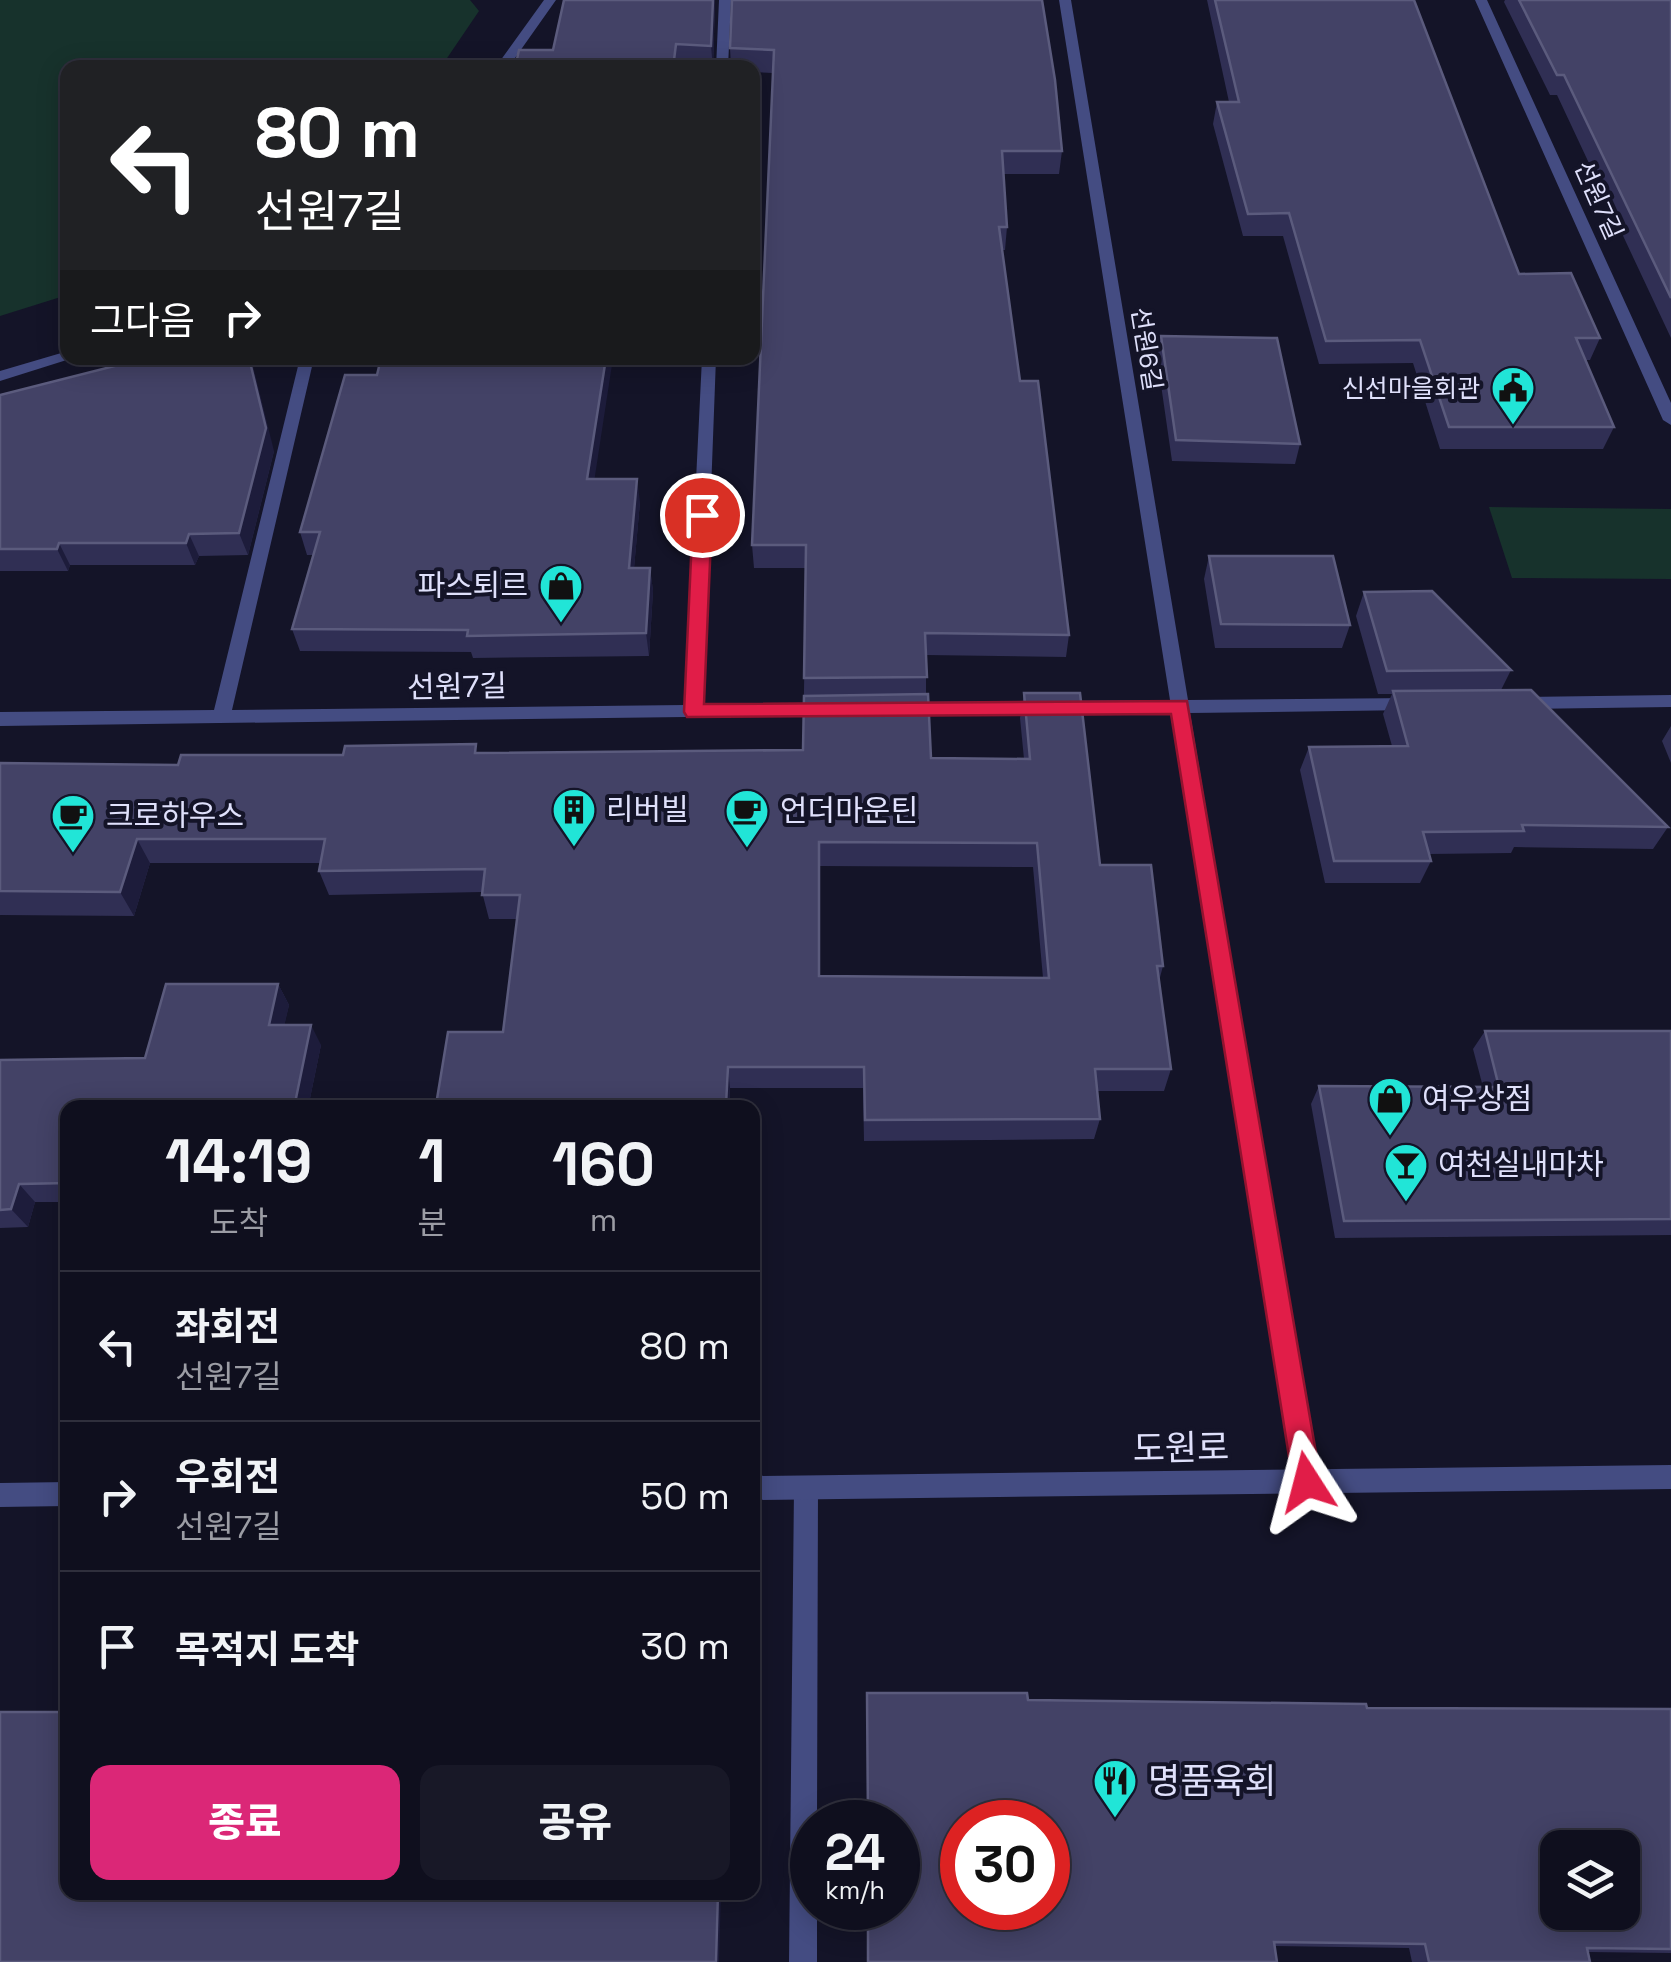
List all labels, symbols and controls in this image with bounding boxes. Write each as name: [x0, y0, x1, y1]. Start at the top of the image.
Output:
text: 80 m: [255, 88, 420, 177]
icon: left: [90, 100, 220, 230]
street label: 선원7길: [1567, 156, 1631, 244]
text: 선원7길: [255, 183, 405, 240]
icon: right: [215, 290, 270, 345]
text: 그다음: [90, 297, 195, 345]
street label: 선원6길: [1125, 305, 1169, 393]
public building icon: 신선마을회관: [1490, 365, 1536, 426]
place label: 신선마을회관: [1342, 372, 1480, 404]
pin: [660, 473, 745, 558]
icon: arrive: [675, 488, 730, 543]
shop icon: 파스퇴르: [538, 563, 584, 624]
place label: 파스퇴르: [418, 566, 528, 605]
street label: 선원7길: [407, 666, 507, 707]
building icon: 리버빌: [551, 787, 597, 848]
cafe icon: 언더마운틴: [724, 788, 770, 849]
place label: 리버빌: [606, 790, 689, 829]
place label: 언더마운틴: [780, 791, 918, 830]
cafe icon: 크로하우스: [50, 793, 96, 854]
place label: 크로하우스: [106, 796, 244, 835]
shop icon: 여우상점: [1367, 1076, 1413, 1137]
place label: 여우상점: [1422, 1079, 1532, 1118]
text: 14:19: [165, 1123, 312, 1200]
text: 1: [419, 1123, 446, 1200]
text: 160: [552, 1126, 655, 1203]
bar icon: 여천실내마차: [1383, 1142, 1429, 1203]
place label: 여천실내마차: [1438, 1145, 1604, 1184]
text: m: [590, 1200, 617, 1240]
text: 도착: [209, 1203, 268, 1243]
text: 분: [417, 1203, 447, 1243]
text: 좌회전: [175, 1303, 280, 1351]
icon: left: [90, 1319, 145, 1374]
text: 80 m: [640, 1322, 730, 1370]
text: 선원7길: [175, 1357, 281, 1397]
street label: 도원로: [1132, 1425, 1230, 1471]
position arrow: [1255, 1430, 1359, 1534]
text: 우회전: [175, 1453, 280, 1501]
icon: right: [90, 1469, 145, 1524]
text: 50 m: [640, 1472, 730, 1520]
text: 선원7길: [175, 1507, 281, 1547]
icon: arrive: [90, 1619, 145, 1674]
text: 30 m: [640, 1622, 730, 1670]
text: 목적지 도착: [175, 1626, 359, 1674]
restaurant icon: 명품육회: [1092, 1758, 1138, 1819]
place label: 명품육회: [1148, 1759, 1277, 1803]
button: 종료: [90, 1765, 400, 1880]
button: 공유: [420, 1765, 730, 1880]
speed limit sign: 30: [940, 1800, 1070, 1930]
text: 24: [825, 1821, 885, 1885]
map controls: [1540, 1830, 1640, 1930]
button: layers: [1540, 1830, 1640, 1930]
text: km/h: [825, 1874, 885, 1906]

